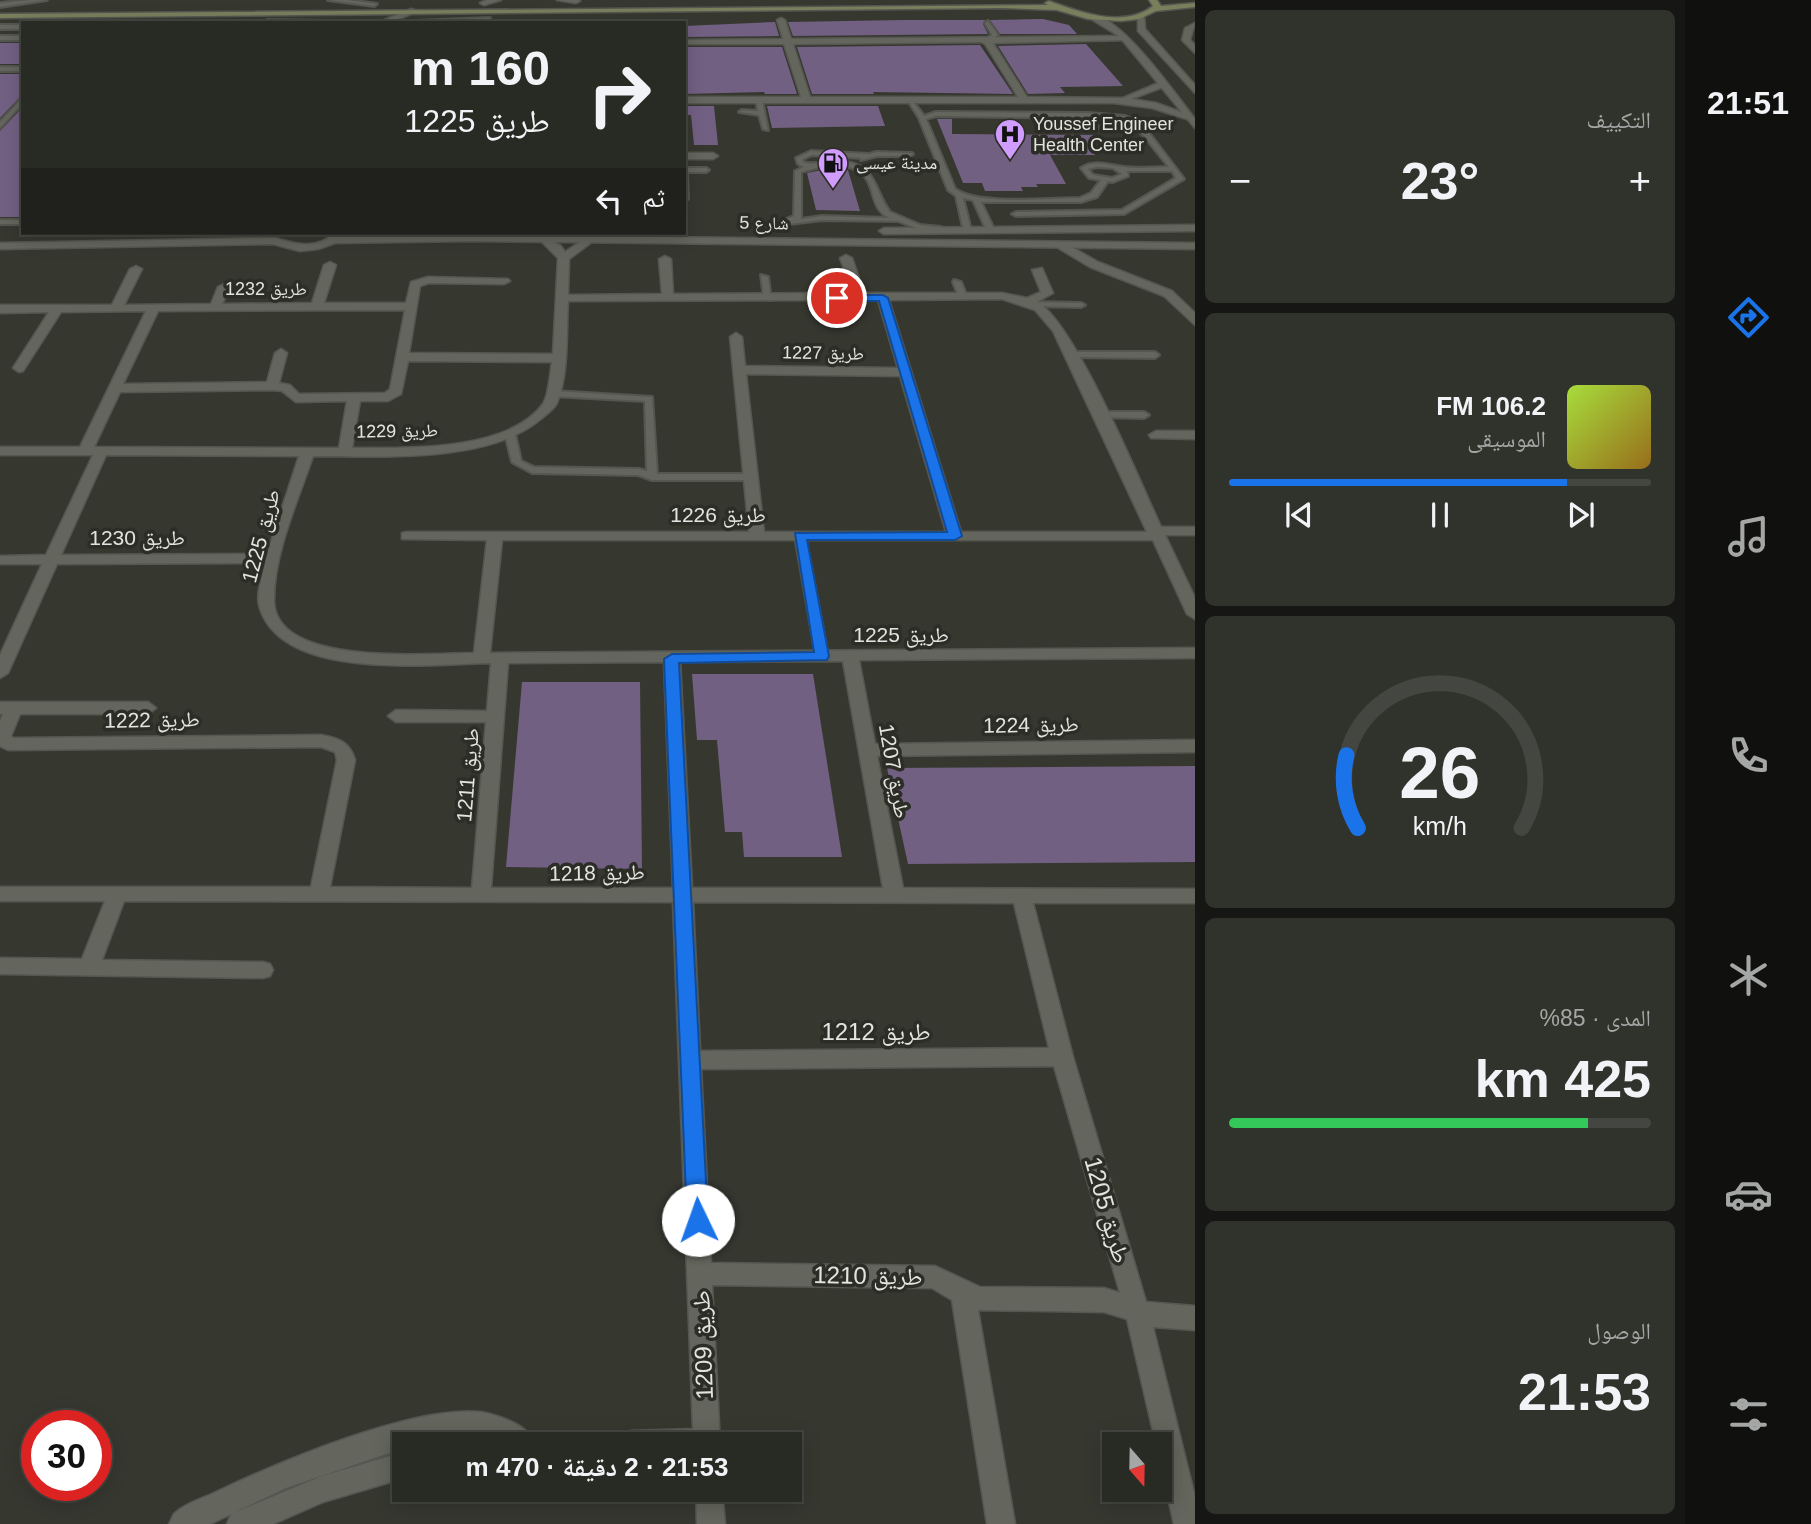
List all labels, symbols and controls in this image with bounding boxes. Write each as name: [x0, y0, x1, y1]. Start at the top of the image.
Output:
text: 160 m: [411, 41, 550, 95]
icon: right: [574, 49, 665, 140]
text: 21:51: [1707, 85, 1789, 121]
text: طريق 1225: [404, 103, 550, 139]
text: التكييف: [1586, 107, 1651, 133]
place label: Youssef Engineer Health Center: [1033, 114, 1173, 155]
hospital icon: Youssef Engineer Health Center: [993, 117, 1027, 161]
fuel station icon: مدينة عيسى: [816, 146, 850, 190]
text: 23°: [1401, 152, 1479, 210]
place label: مدينة عيسى: [856, 153, 937, 174]
text: −: [1229, 160, 1251, 202]
text: +: [1629, 160, 1651, 202]
icon: left: [590, 182, 628, 220]
text: ثم: [642, 183, 665, 213]
street label: شارع 5: [739, 213, 789, 234]
pin: [807, 268, 867, 328]
street label: طريق 1232: [225, 279, 307, 300]
icon: arrive: [818, 279, 856, 317]
icon: directions: [1724, 293, 1773, 342]
street label: طريق 1227: [782, 342, 864, 365]
text: 106.2 FM: [1436, 391, 1546, 421]
street label: طريق 1229: [356, 420, 438, 443]
text: الموسيقى: [1467, 426, 1546, 452]
street label: طريق 1225: [237, 487, 286, 586]
icon: previous: [1280, 496, 1318, 534]
icon: pause: [1421, 496, 1459, 534]
icon: next: [1562, 496, 1600, 534]
street label: طريق 1226: [670, 503, 766, 528]
icon: music: [1724, 512, 1773, 561]
street label: طريق 1230: [89, 526, 185, 551]
street label: طريق 1225: [853, 623, 949, 648]
street label: طريق 1222: [104, 707, 200, 734]
street label: طريق 1224: [983, 712, 1079, 739]
street label: طريق 1207: [873, 722, 914, 820]
street label: طريق 1211: [452, 727, 485, 823]
icon: phone: [1724, 731, 1773, 780]
text: 26: [1400, 732, 1480, 813]
text: km/h: [1413, 812, 1467, 840]
street label: طريق 1218: [549, 860, 645, 887]
icon: climate: [1724, 951, 1773, 1000]
text: المدى · 85%: [1540, 1005, 1651, 1031]
street label: طريق 1212: [821, 1018, 931, 1046]
text: 425 km: [1475, 1050, 1651, 1108]
street label: طريق 1205: [1078, 1154, 1136, 1266]
icon: car: [1724, 1170, 1773, 1219]
position arrow: [661, 1183, 735, 1257]
street label: طريق 1210: [813, 1261, 923, 1291]
street label: طريق 1209: [687, 1290, 719, 1400]
text: الوصول: [1587, 1318, 1651, 1344]
text: 21:53: [1518, 1363, 1651, 1421]
icon: filters: [1724, 1390, 1773, 1439]
speed limit sign: 30: [21, 1410, 112, 1501]
north arrow: [1102, 1432, 1172, 1502]
map controls: [1102, 1432, 1172, 1502]
text: 21:53 · 2 دقيقة · 470 m: [466, 1452, 728, 1482]

